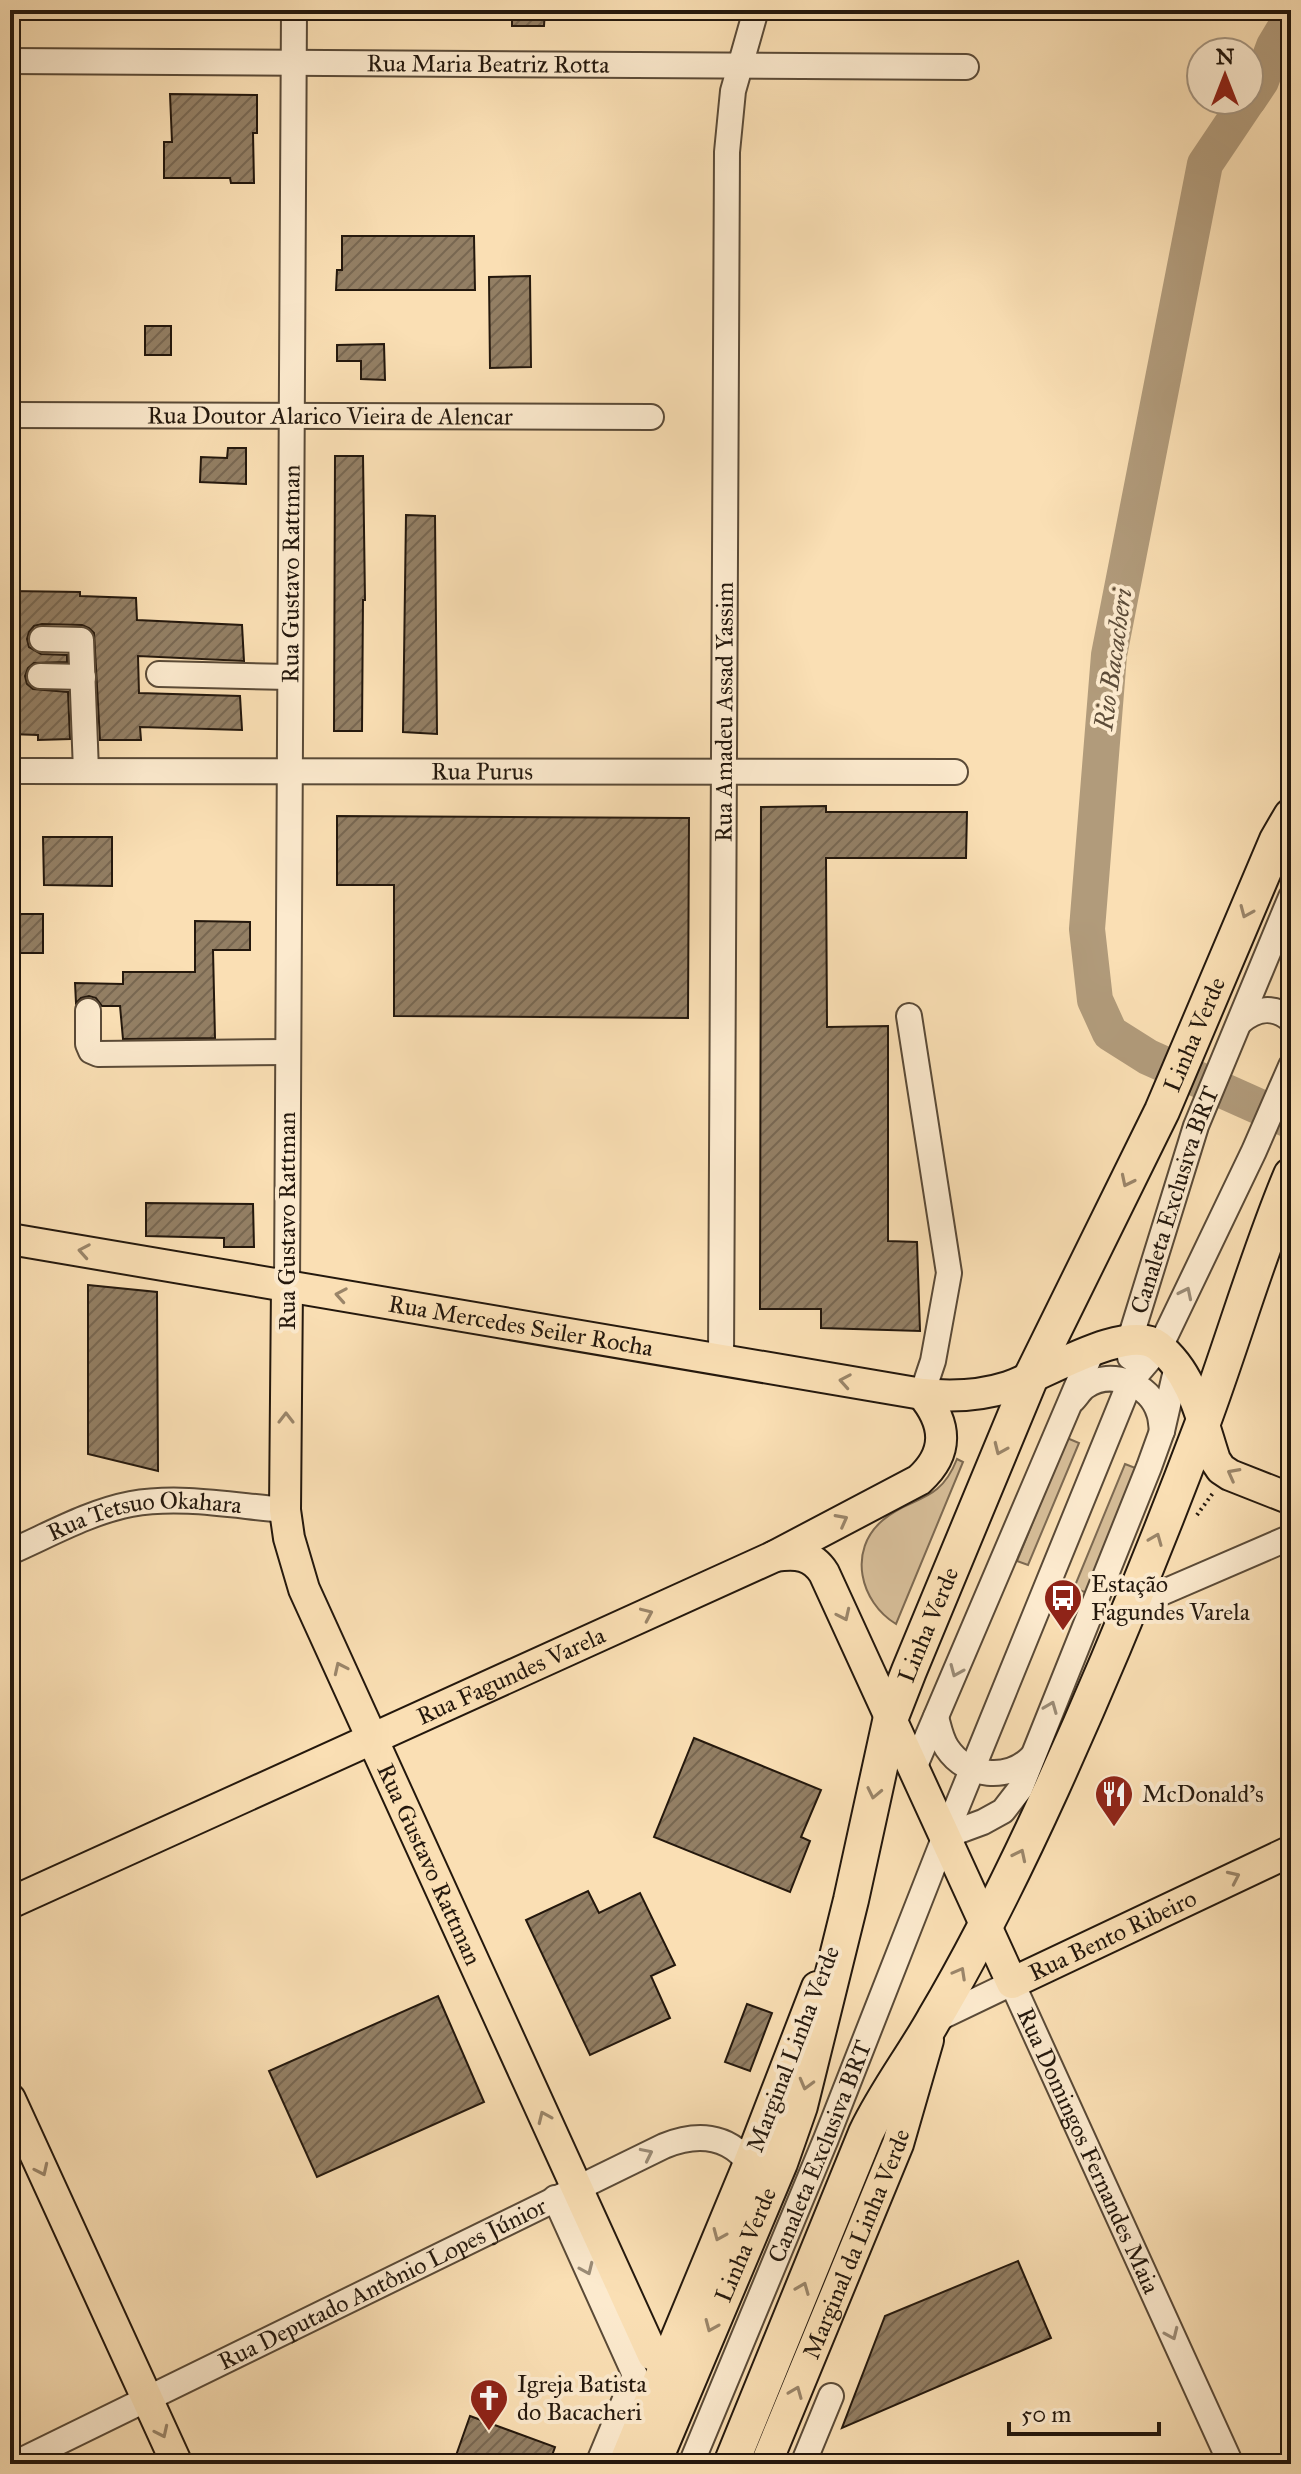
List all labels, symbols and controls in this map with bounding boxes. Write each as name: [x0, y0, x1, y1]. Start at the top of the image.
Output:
north arrow: [1185, 36, 1265, 116]
text: N: [1216, 43, 1235, 70]
street label: Rua Maria Beatriz Rotta: [366, 48, 610, 80]
street label: Rua Doutor Alarico Vieira de Alencar: [147, 400, 513, 432]
street label: Rua Gustavo Rattman: [275, 465, 307, 683]
street label: Rua Amadeu Assad Yassim: [709, 582, 740, 842]
water label: Rio Bacacheri: [1087, 586, 1139, 733]
street label: Rua Purus: [431, 756, 533, 787]
one-way arrow: [1240, 903, 1256, 918]
street label: Linha Verde: [1157, 972, 1232, 1096]
street label: Canaleta Exclusiva BRT: [1124, 1082, 1226, 1317]
street label: Rua Gustavo Rattman: [272, 1112, 302, 1330]
one-way arrow: [1121, 1173, 1137, 1188]
one-way arrow: [77, 1244, 91, 1261]
one-way arrow: [334, 1287, 347, 1304]
one-way arrow: [1176, 1287, 1192, 1302]
street label: Rua Mercedes Seiler Rocha: [386, 1289, 656, 1363]
one-way arrow: [838, 1374, 852, 1391]
one-way arrow: [277, 1411, 295, 1424]
one-way arrow: [994, 1440, 1010, 1455]
one-way arrow: [1226, 1469, 1241, 1484]
street label: Rua Tetsuo Okahara: [42, 1485, 244, 1548]
one-way arrow: [833, 1515, 848, 1530]
one-way arrow: [1146, 1533, 1163, 1547]
street label: Linha Verde: [891, 1563, 965, 1687]
place label: Estação Fagundes Varela: [1091, 1569, 1251, 1627]
bus stop icon: Estação Fagundes Varela: [1042, 1577, 1084, 1632]
one-way arrow: [639, 1607, 654, 1623]
one-way arrow: [834, 1607, 850, 1622]
street label: Rua Fagundes Varela: [412, 1620, 611, 1732]
one-way arrow: [334, 1661, 350, 1676]
one-way arrow: [949, 1663, 965, 1677]
one-way arrow: [1041, 1701, 1058, 1715]
street label: Rua Gustavo Rattman: [371, 1759, 488, 1970]
restaurant icon: McDonald's: [1093, 1773, 1135, 1828]
place label: McDonald's: [1142, 1779, 1264, 1809]
one-way arrow: [866, 1786, 883, 1800]
one-way arrow: [1010, 1849, 1026, 1864]
one-way arrow: [1226, 1871, 1241, 1887]
street label: Rua Bento Ribeiro: [1024, 1883, 1201, 1988]
street label: Marginal Linha Verde: [740, 1942, 846, 2156]
one-way arrow: [950, 1967, 965, 1981]
street label: Rua Domingos Fernandes Maia: [1010, 2003, 1167, 2299]
street label: Canaleta Exclusiva BRT: [761, 2036, 878, 2267]
one-way arrow: [799, 2077, 815, 2091]
one-way arrow: [538, 2110, 554, 2125]
street label: Marginal da Linha Verde: [796, 2126, 916, 2363]
one-way arrow: [639, 2148, 654, 2164]
one-way arrow: [33, 2162, 49, 2176]
street label: Linha Verde: [708, 2183, 783, 2307]
street label: Rua Deputado Antônio Lopes Júnior: [213, 2191, 552, 2377]
one-way arrow: [713, 2227, 729, 2241]
one-way arrow: [578, 2261, 594, 2276]
one-way arrow: [793, 2282, 809, 2296]
one-way arrow: [705, 2318, 721, 2332]
one-way arrow: [1162, 2326, 1178, 2341]
place label: Igreja Batista do Bacacheri: [517, 2369, 648, 2427]
church icon: Igreja Batista do Bacacheri: [468, 2377, 510, 2432]
one-way arrow: [786, 2386, 803, 2400]
scale bar: [1009, 2386, 1159, 2436]
text: 50 m: [1021, 2399, 1071, 2429]
one-way arrow: [153, 2423, 169, 2438]

